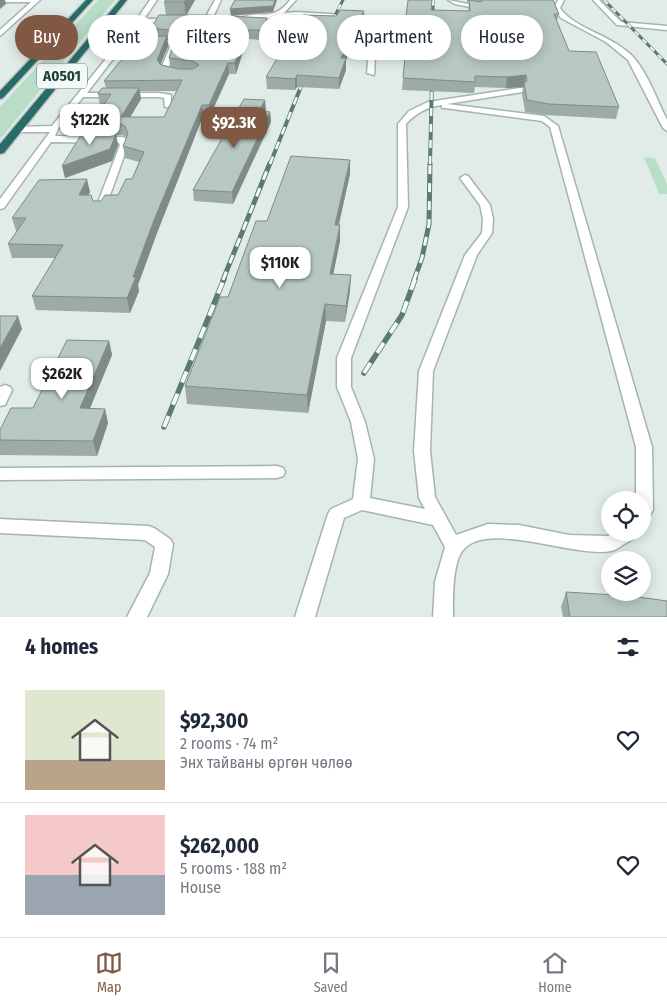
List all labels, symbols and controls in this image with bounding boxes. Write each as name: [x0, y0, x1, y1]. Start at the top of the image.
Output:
chip: Buy: [15, 15, 78, 60]
chip: Rent: [88, 15, 158, 60]
chip: Filters: [168, 15, 249, 60]
chip: New: [259, 15, 327, 60]
chip: Apartment: [337, 15, 451, 60]
chip: House: [461, 15, 543, 60]
road number: A0501: [37, 64, 87, 88]
pin: $122K: [55, 104, 125, 146]
pin: $92.3K: [193, 106, 275, 149]
text: $122K: [71, 110, 109, 129]
text: $92.3K: [212, 113, 256, 132]
pin: $110K: [245, 246, 315, 289]
text: $110K: [261, 253, 299, 272]
pin: $262K: [27, 358, 97, 400]
text: $262K: [42, 364, 82, 383]
map controls: [601, 491, 651, 601]
button: locate: [601, 491, 651, 541]
button: layers: [601, 551, 651, 601]
icon: filters: [614, 633, 642, 661]
text: 4 homes: [25, 634, 98, 660]
text: $92,300: [180, 708, 248, 734]
icon: home: [65, 710, 125, 770]
icon: heart: [614, 726, 642, 754]
text: 2 rooms · 74 m²: [180, 734, 278, 753]
text: Энх тайваны өргөн чөлөө: [180, 753, 353, 772]
text: $262,000: [180, 833, 259, 859]
icon: home: [65, 835, 125, 895]
icon: heart: [614, 851, 642, 879]
text: 5 rooms · 188 m²: [180, 859, 287, 878]
text: House: [180, 878, 221, 897]
tab: Map: [95, 949, 123, 996]
tab: Saved: [314, 949, 348, 996]
tab: Home: [538, 949, 572, 996]

